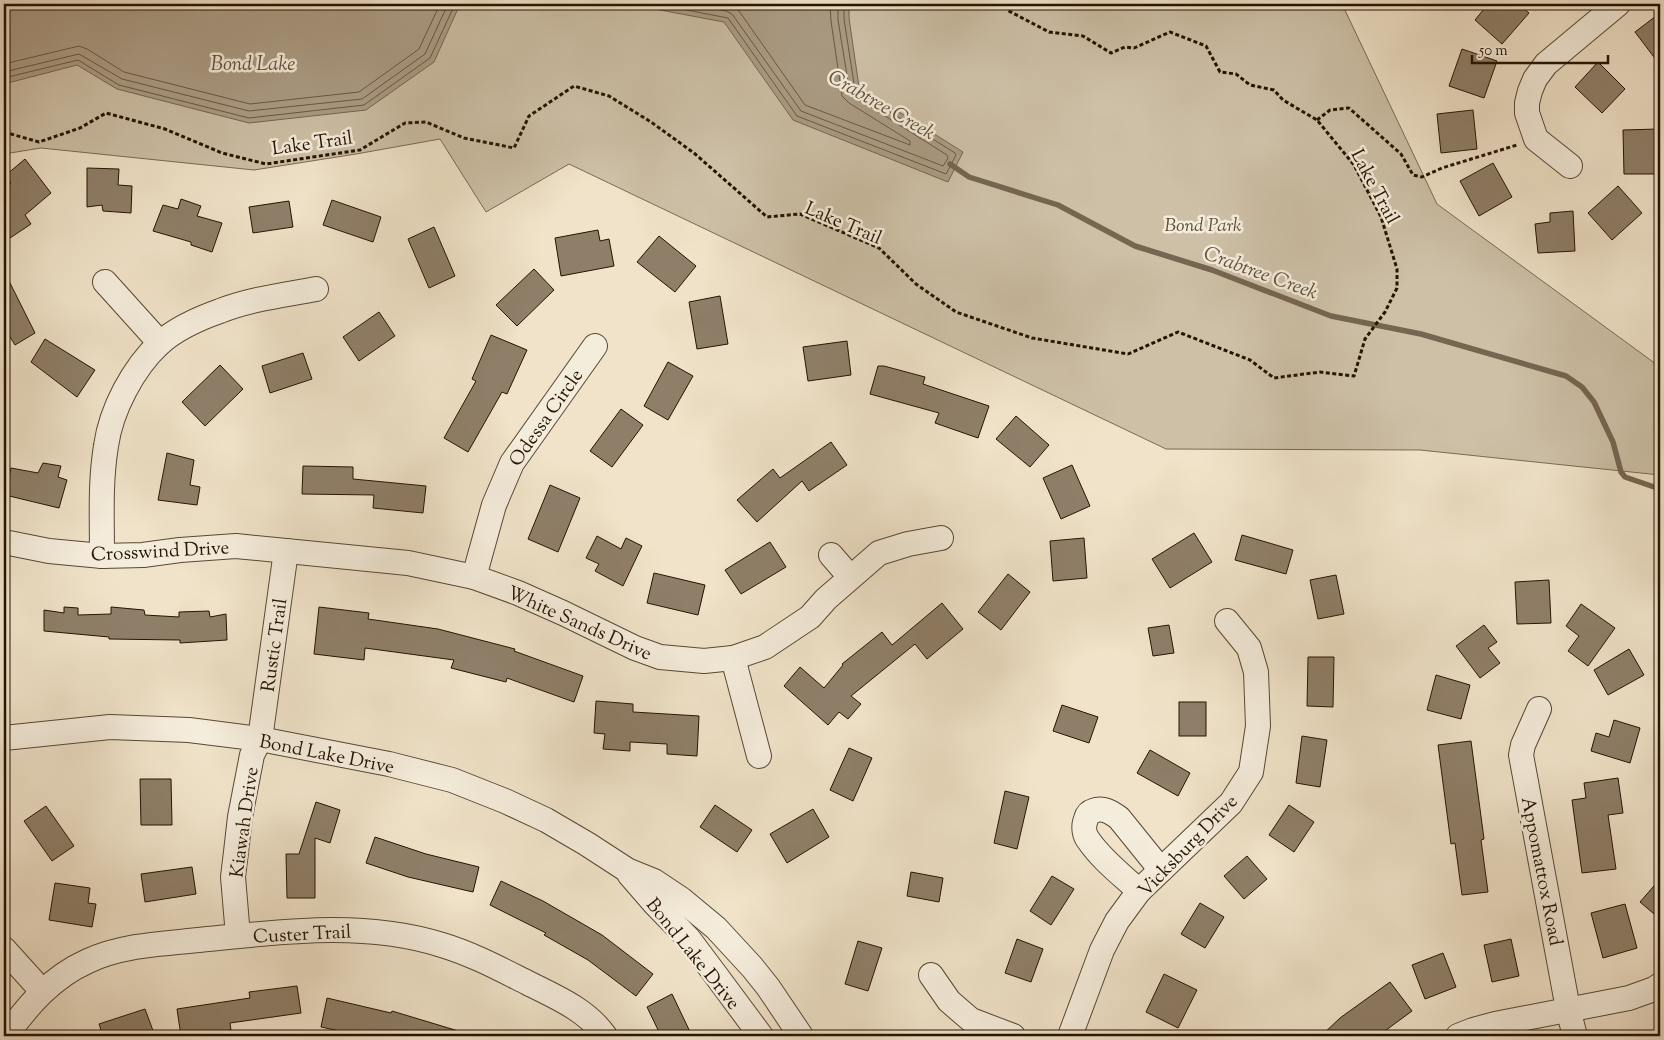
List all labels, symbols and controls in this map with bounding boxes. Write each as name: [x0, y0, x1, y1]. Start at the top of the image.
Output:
scale bar: [1472, 32, 1608, 64]
text: 50 m: [1478, 41, 1508, 62]
water label: Bond Lake: [211, 51, 295, 80]
water label: Crabtree Creek: [822, 64, 940, 149]
street label: Lake Trail: [270, 125, 355, 164]
street label: Lake Trail: [1343, 145, 1405, 229]
street label: Lake Trail: [800, 196, 886, 253]
park label: Bond Park: [1164, 213, 1242, 240]
water label: Crabtree Creek: [1199, 240, 1321, 308]
street label: Odessa Circle: [504, 364, 591, 473]
street label: Crosswind Drive: [90, 535, 230, 570]
street label: White Sands Drive: [502, 580, 656, 668]
street label: Rustic Trail: [256, 597, 295, 694]
street label: Bond Lake Drive: [257, 729, 396, 782]
street label: Kiawah Drive: [224, 765, 267, 879]
street label: Vicksburg Drive: [1133, 789, 1245, 904]
street label: Appomattox Road: [1513, 795, 1568, 949]
street label: Bond Lake Drive: [638, 893, 746, 1016]
street label: Custer Trail: [252, 919, 352, 952]

